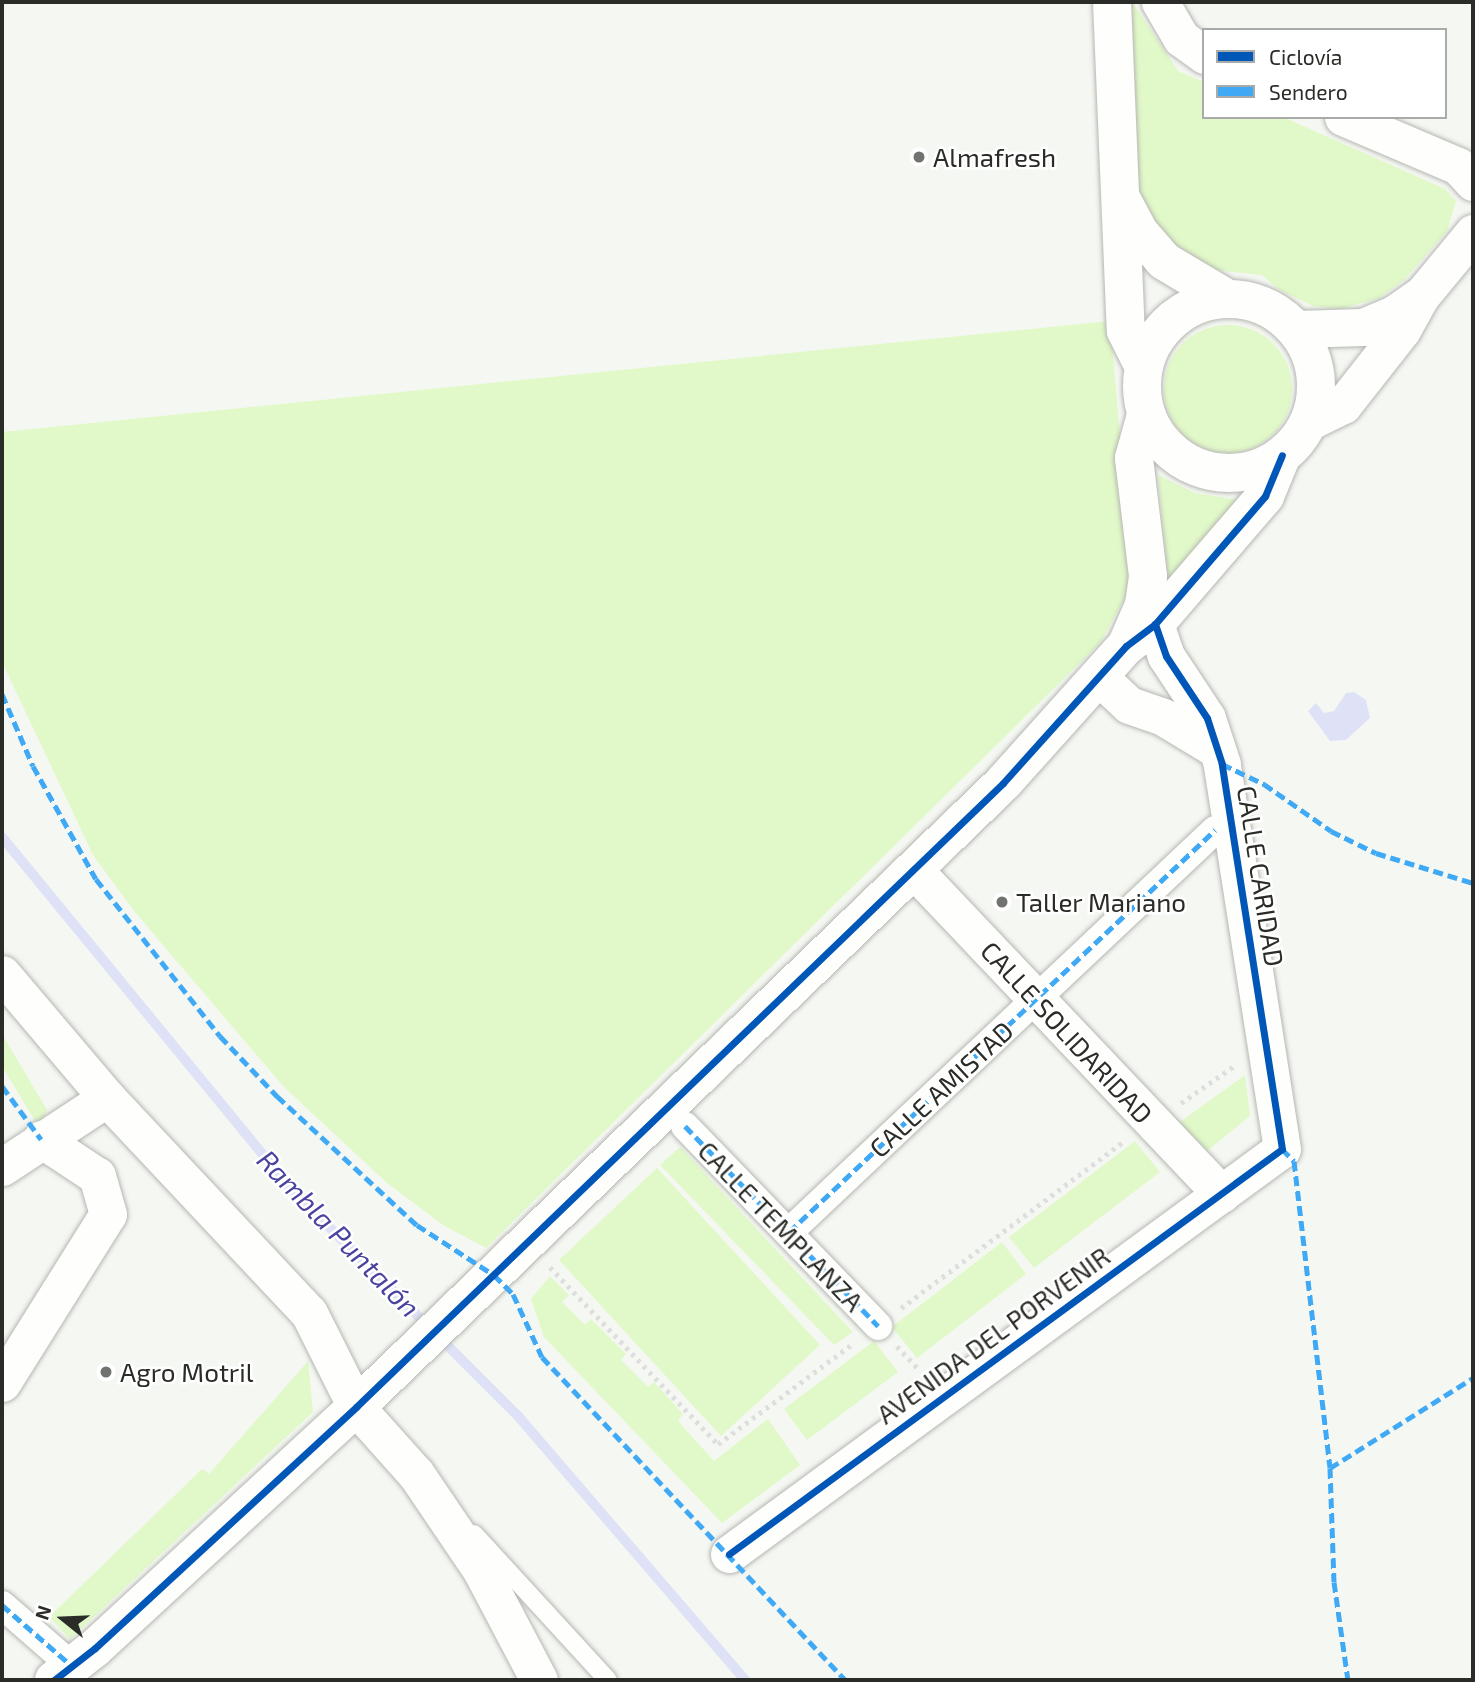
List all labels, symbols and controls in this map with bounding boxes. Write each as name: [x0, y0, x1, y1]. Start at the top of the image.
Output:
legend: [1202, 28, 1447, 119]
text: Ciclovía: [1269, 44, 1342, 69]
text: Sendero: [1269, 79, 1348, 104]
place label: Almafresh: [933, 141, 1056, 173]
marker: Almafresh: [911, 149, 927, 165]
street label: CALLE CARIDAD: [1231, 783, 1291, 969]
place label: Taller Mariano: [1016, 886, 1187, 918]
marker: Taller Mariano: [994, 894, 1010, 910]
street label: CALLE SOLIDARIDAD: [975, 935, 1159, 1129]
street label: CALLE AMISTAD: [863, 1014, 1019, 1164]
street label: CALLE TEMPLANZA: [692, 1134, 870, 1318]
water label: Rambla Puntalón: [251, 1142, 427, 1324]
street label: AVENIDA DEL PORVENIR: [870, 1240, 1116, 1430]
place label: Agro Motril: [120, 1356, 253, 1388]
marker: Agro Motril: [98, 1364, 114, 1380]
north arrow: [28, 1584, 98, 1654]
text: N: [29, 1602, 56, 1622]

